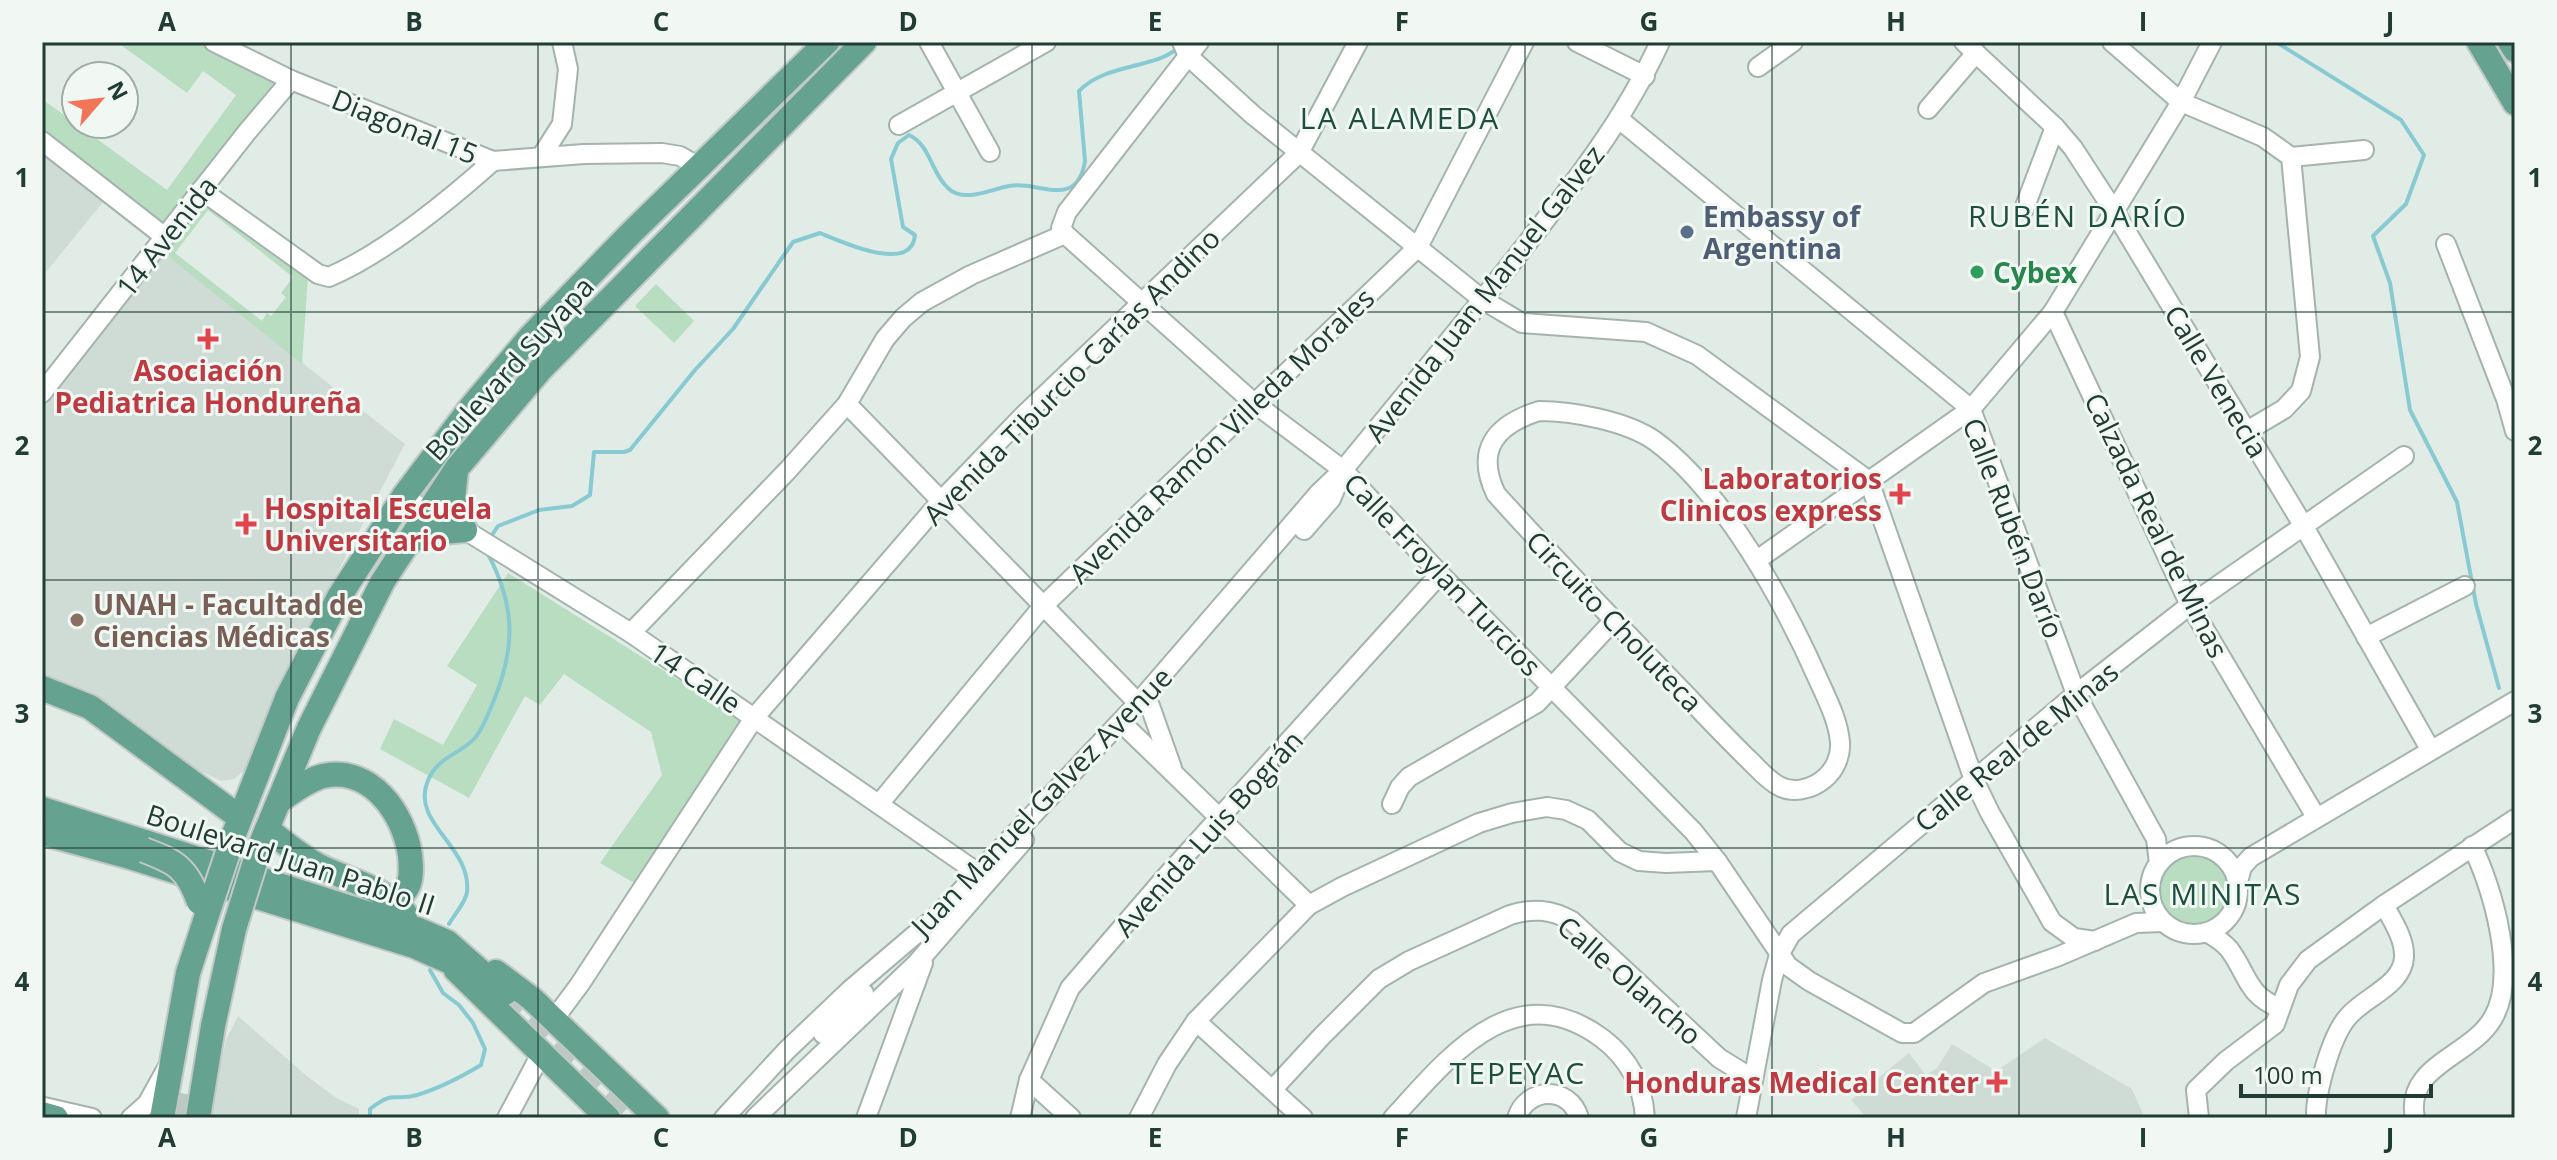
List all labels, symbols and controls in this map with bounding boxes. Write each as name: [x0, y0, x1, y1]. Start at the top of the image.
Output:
text: A: [158, 3, 176, 39]
text: B: [405, 3, 423, 39]
text: C: [653, 3, 669, 39]
text: D: [898, 3, 918, 39]
text: E: [1148, 3, 1162, 39]
text: F: [1395, 3, 1409, 39]
text: G: [1640, 3, 1658, 39]
text: H: [1886, 3, 1906, 39]
text: I: [2139, 3, 2147, 39]
text: J: [2384, 3, 2394, 39]
north arrow: [60, 60, 140, 140]
text: N: [101, 75, 136, 105]
street label: Diagonal 15: [326, 80, 484, 172]
district label: LA ALAMEDA: [1300, 97, 1500, 138]
street label: Avenida Juan Manuel Galvez: [1356, 137, 1612, 449]
text: 1: [15, 159, 29, 195]
text: 1: [2528, 159, 2542, 195]
street label: 14 Avenida: [107, 168, 225, 304]
district label: RUBÉN DARÍO: [1968, 195, 2188, 236]
place label: Embassy of Argentina: [1703, 197, 1862, 267]
street label: Avenida Tiburcio Carías Andino: [914, 219, 1228, 533]
marker: Embassy of Argentina: [1678, 223, 1696, 241]
place label: Cybex: [1993, 253, 2078, 291]
marker: Cybex: [1968, 263, 1986, 281]
street label: Boulevard Suyapa: [416, 268, 602, 468]
street label: Avenida Ramón Villeda Morales: [1060, 279, 1382, 591]
street label: Calle Venecia: [2157, 298, 2277, 464]
marker: Asociación Pediatrica Hondureña: [197, 328, 219, 350]
place label: Asociación Pediatrica Hondureña: [54, 351, 362, 421]
street label: Calzada Real de Minas: [2076, 386, 2238, 664]
street label: Calle Rubén Darío: [1954, 412, 2074, 644]
text: 2: [15, 427, 30, 463]
text: 2: [2528, 427, 2543, 463]
place label: Laboratorios Clinicos express: [1660, 459, 1882, 529]
street label: Calle Froylan Turcios: [1336, 464, 1550, 684]
marker: Laboratorios Clinicos express: [1889, 483, 1911, 505]
place label: Hospital Escuela Universitario: [264, 489, 492, 559]
marker: Hospital Escuela Universitario: [235, 513, 257, 535]
street label: Circuito Choluteca: [1519, 522, 1711, 720]
place label: UNAH - Facultad de Ciencias Médicas: [93, 585, 363, 655]
marker: UNAH - Facultad de Ciencias Médicas: [68, 611, 86, 629]
street label: 14 Calle: [643, 633, 749, 721]
street label: Calle Real de Minas: [1906, 652, 2126, 840]
street label: Juan Manuel Galvez Avenue: [900, 658, 1180, 946]
text: 3: [15, 695, 29, 731]
text: 3: [2528, 695, 2542, 731]
street label: Avenida Luis Bográn: [1105, 722, 1311, 944]
street label: Boulevard Juan Pablo II: [142, 794, 440, 924]
district label: LAS MINITAS: [2103, 873, 2303, 914]
street label: Calle Olancho: [1550, 907, 1710, 1053]
text: 4: [15, 963, 30, 999]
text: 4: [2528, 963, 2543, 999]
scale bar: [2241, 1048, 2431, 1098]
district label: TEPEYAC: [1450, 1052, 1586, 1093]
text: 100 m: [2253, 1058, 2323, 1091]
place label: Honduras Medical Center: [1624, 1063, 1979, 1101]
marker: Honduras Medical Center: [1986, 1071, 2008, 1093]
text: A: [158, 1119, 176, 1155]
text: B: [405, 1119, 423, 1155]
text: C: [653, 1119, 669, 1155]
text: D: [898, 1119, 918, 1155]
text: E: [1148, 1119, 1162, 1155]
text: F: [1395, 1119, 1409, 1155]
text: G: [1640, 1119, 1658, 1155]
text: H: [1886, 1119, 1906, 1155]
text: I: [2139, 1119, 2147, 1155]
text: J: [2384, 1119, 2394, 1155]

